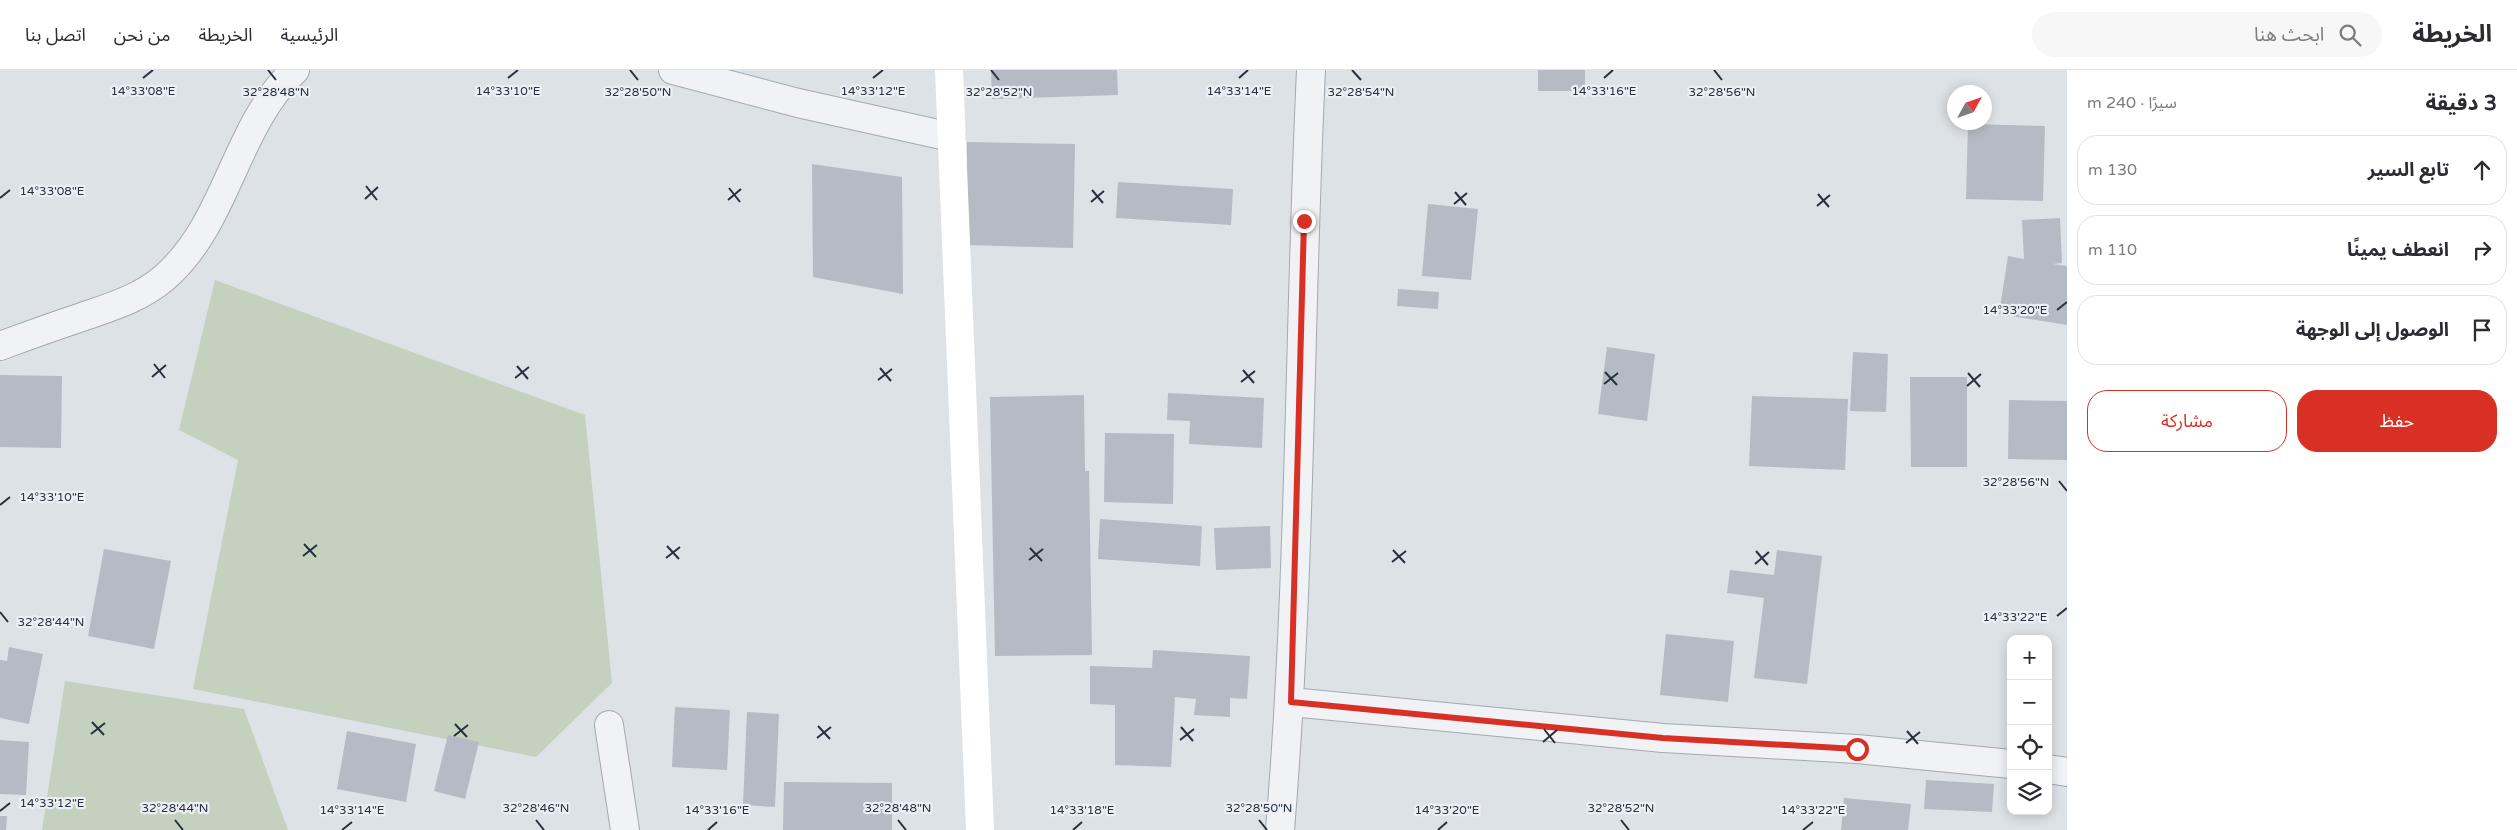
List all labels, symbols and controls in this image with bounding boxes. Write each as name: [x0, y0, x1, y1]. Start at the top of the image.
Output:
search box: [2032, 12, 2382, 57]
text: الخريطة: [2412, 20, 2492, 49]
icon: search: [2336, 21, 2364, 49]
text: اتصل بنا: [25, 24, 86, 46]
text: من نحن: [114, 24, 171, 46]
text: الخريطة: [199, 24, 252, 46]
text: الرئيسية: [280, 24, 338, 46]
text: ابحث هنا: [2254, 24, 2324, 46]
text: 14°33'08"E: [110, 84, 176, 98]
text: 14°33'10"E: [475, 84, 541, 98]
text: 14°33'12"E: [840, 84, 906, 98]
text: 14°33'14"E: [1206, 84, 1272, 98]
text: 14°33'16"E: [1571, 84, 1637, 98]
text: 32°28'48"N: [243, 85, 310, 99]
text: 32°28'50"N: [605, 85, 672, 99]
text: 32°28'52"N: [966, 85, 1033, 99]
text: 32°28'54"N: [1328, 85, 1395, 99]
text: 32°28'56"N: [1689, 85, 1756, 99]
north arrow: [1947, 85, 1992, 130]
text: 3 دقيقة: [2426, 91, 2497, 116]
text: سيرًا · 240 m: [2087, 93, 2177, 113]
icon: ahead: [2468, 156, 2496, 184]
text: تابع السير: [2368, 159, 2449, 181]
text: 130 m: [2088, 160, 2137, 180]
text: 14°33'08"E: [19, 184, 85, 198]
route end: [1293, 210, 1316, 233]
icon: right: [2468, 236, 2496, 264]
text: انعطف يمينًا: [2347, 239, 2449, 261]
text: 110 m: [2088, 240, 2137, 260]
text: 14°33'20"E: [1982, 303, 2048, 317]
icon: arrive: [2468, 316, 2496, 344]
text: الوصول إلى الوجهة: [2296, 319, 2449, 341]
button: مشاركة: [2087, 390, 2287, 452]
button: حفظ: [2297, 390, 2497, 452]
text: 32°28'56"N: [1983, 475, 2050, 489]
text: 14°33'10"E: [19, 490, 85, 504]
text: 14°33'22"E: [1982, 610, 2048, 624]
text: 32°28'44"N: [18, 615, 85, 629]
map controls: [2007, 635, 2052, 815]
button: +: [2007, 635, 2052, 680]
button: −: [2007, 680, 2052, 725]
button: locate: [2007, 725, 2052, 770]
route start: [1846, 738, 1869, 761]
button: layers: [2007, 770, 2052, 815]
text: 14°33'12"E: [19, 796, 85, 810]
text: 32°28'44"N: [142, 801, 209, 815]
text: 32°28'46"N: [503, 801, 570, 815]
text: 32°28'48"N: [865, 801, 932, 815]
text: 32°28'50"N: [1226, 801, 1293, 815]
text: 32°28'52"N: [1588, 801, 1655, 815]
text: 14°33'14"E: [319, 803, 385, 817]
text: 14°33'16"E: [684, 803, 750, 817]
text: 14°33'18"E: [1049, 803, 1115, 817]
text: 14°33'20"E: [1414, 803, 1480, 817]
text: 14°33'22"E: [1780, 803, 1846, 817]

